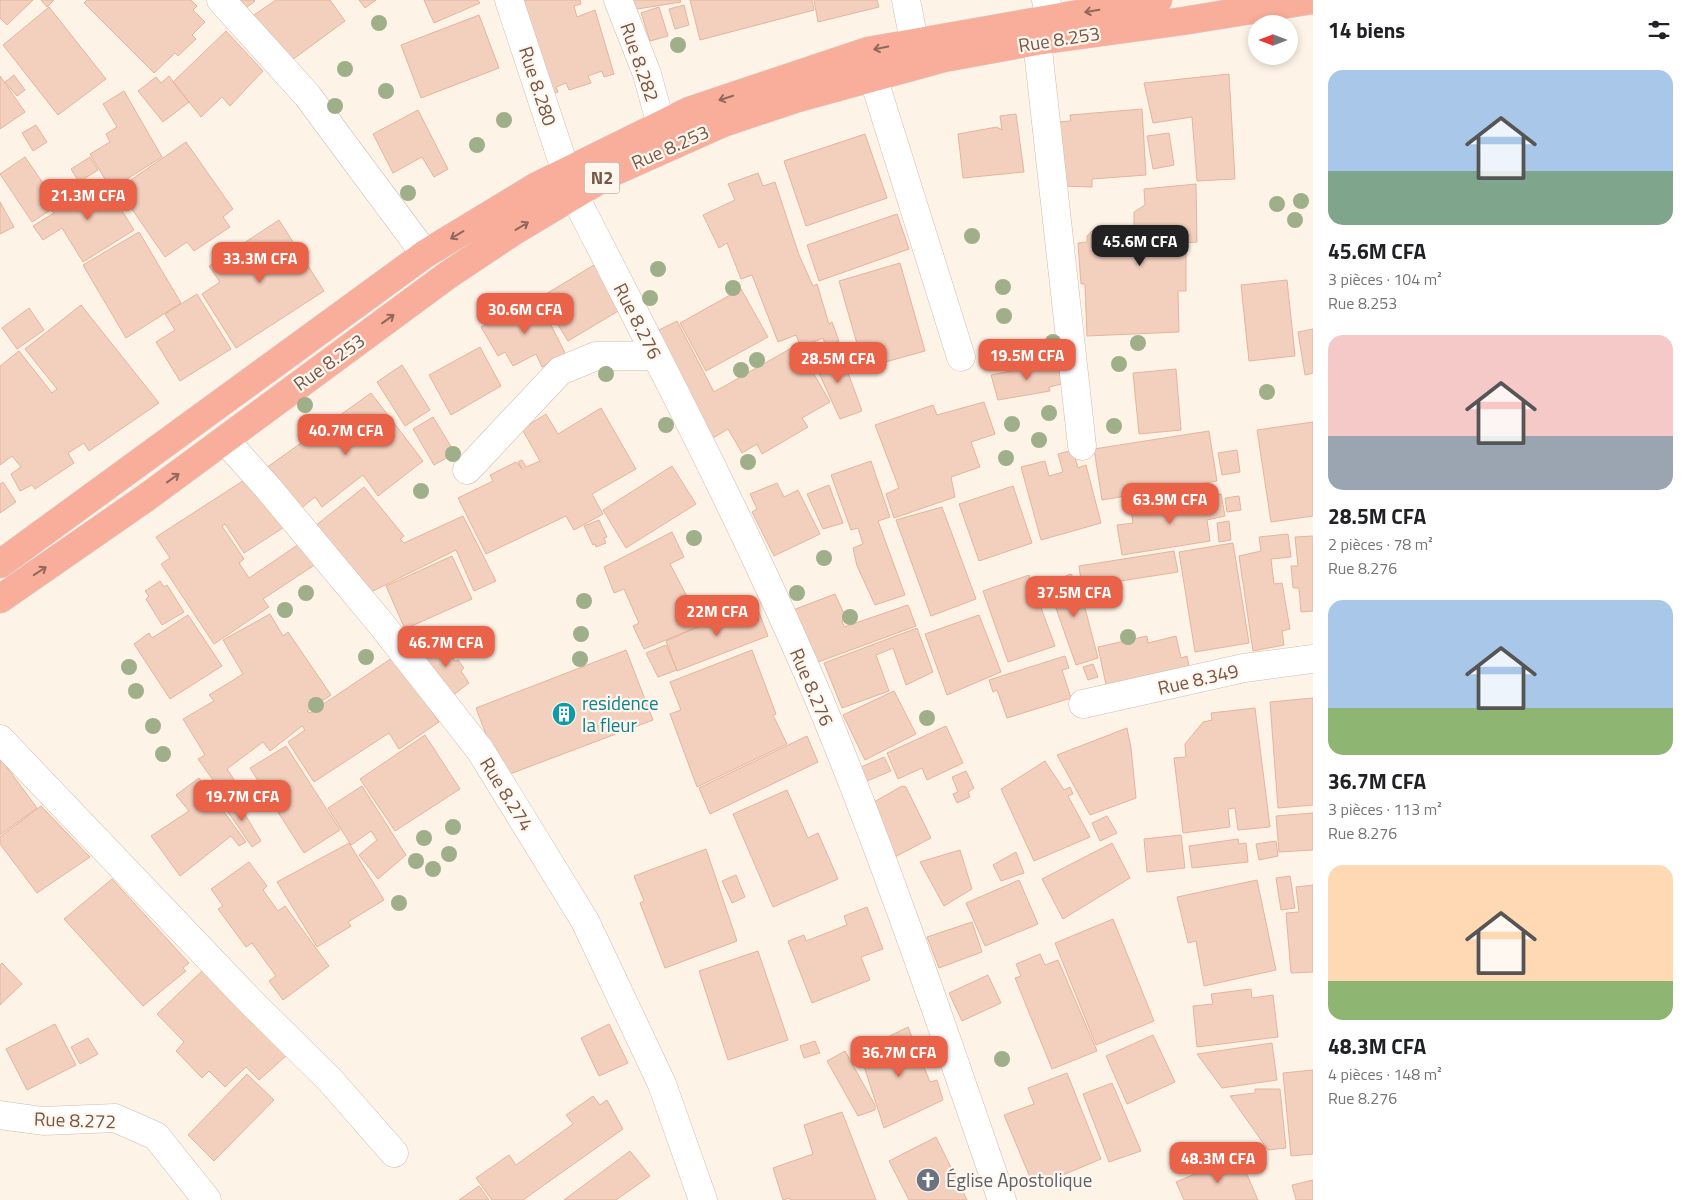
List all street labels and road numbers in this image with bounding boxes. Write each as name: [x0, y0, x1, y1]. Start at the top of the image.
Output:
street label: Rue 8.282: [613, 18, 668, 105]
street label: Rue 8.253: [1016, 18, 1102, 59]
street label: Rue 8.280: [512, 42, 565, 129]
street label: Rue 8.253: [626, 117, 713, 177]
road number: N2: [584, 162, 620, 194]
street label: Rue 8.276: [607, 278, 670, 364]
street label: Rue 8.253: [287, 326, 370, 397]
street label: Rue 8.276: [783, 643, 842, 730]
street label: Rue 8.349: [1155, 655, 1241, 702]
street label: Rue 8.274: [473, 751, 541, 836]
street label: Rue 8.272: [33, 1104, 117, 1135]

